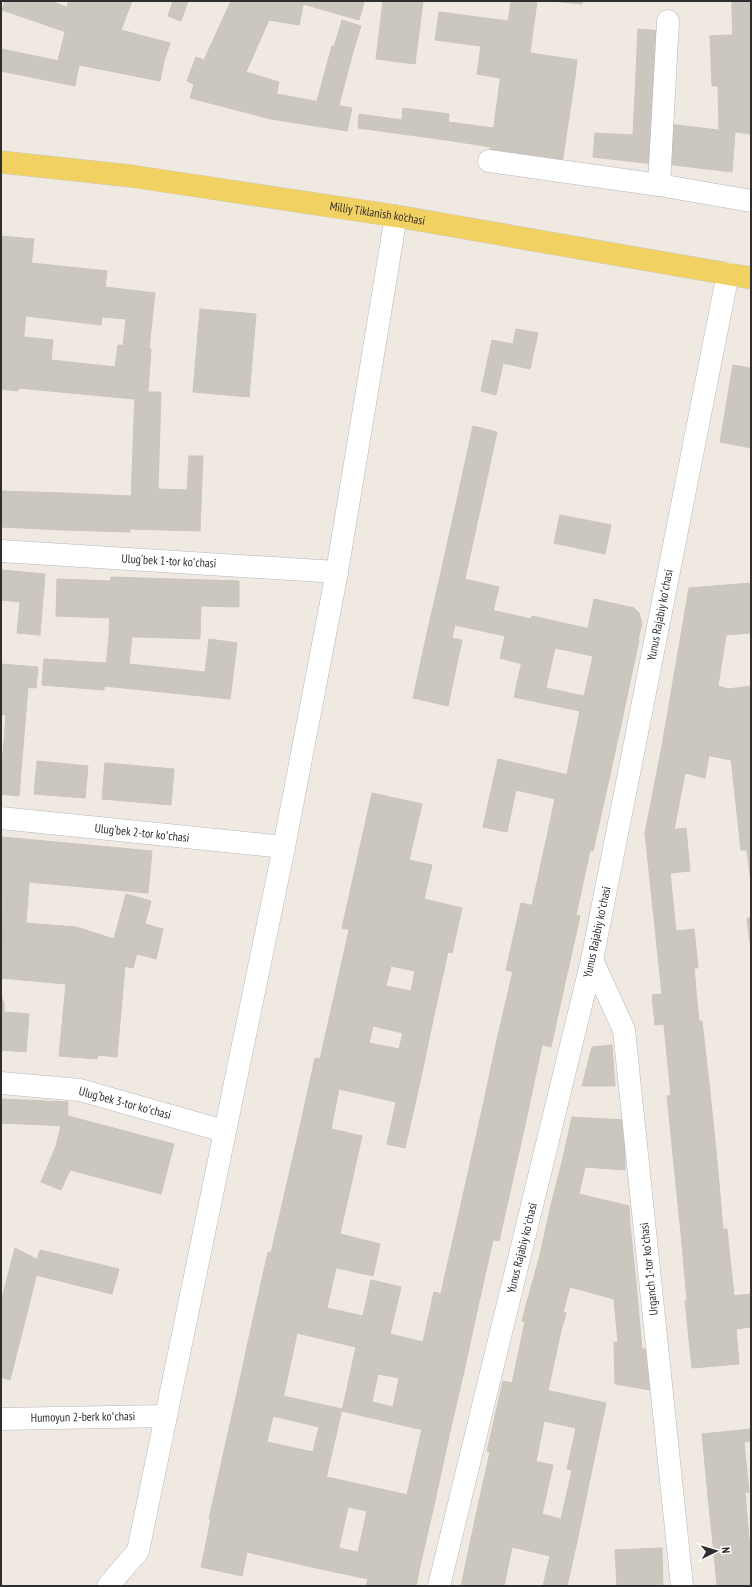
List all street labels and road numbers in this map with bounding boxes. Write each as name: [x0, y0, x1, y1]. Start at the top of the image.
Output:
street label: Milliy Tiklanish ko'chasi: [329, 198, 426, 228]
street label: Ulug‘bek 1-tor koʻchasi: [121, 551, 217, 570]
street label: Yunus Rajabiy koʻchasi: [643, 568, 676, 662]
street label: Ulug‘bek 2-tor koʻchasi: [94, 820, 190, 845]
street label: Yunus Rajabiy koʻchasi: [580, 885, 614, 979]
street label: Ulug‘bek 3-tor koʻchasi: [77, 1083, 173, 1122]
street label: Yunus Rajabiy koʻchasi: [503, 1201, 540, 1295]
street label: Urganch 1-tor koʻchasi: [636, 1222, 661, 1316]
street label: Humoyun 2-berk koʻchasi: [31, 1408, 135, 1425]

